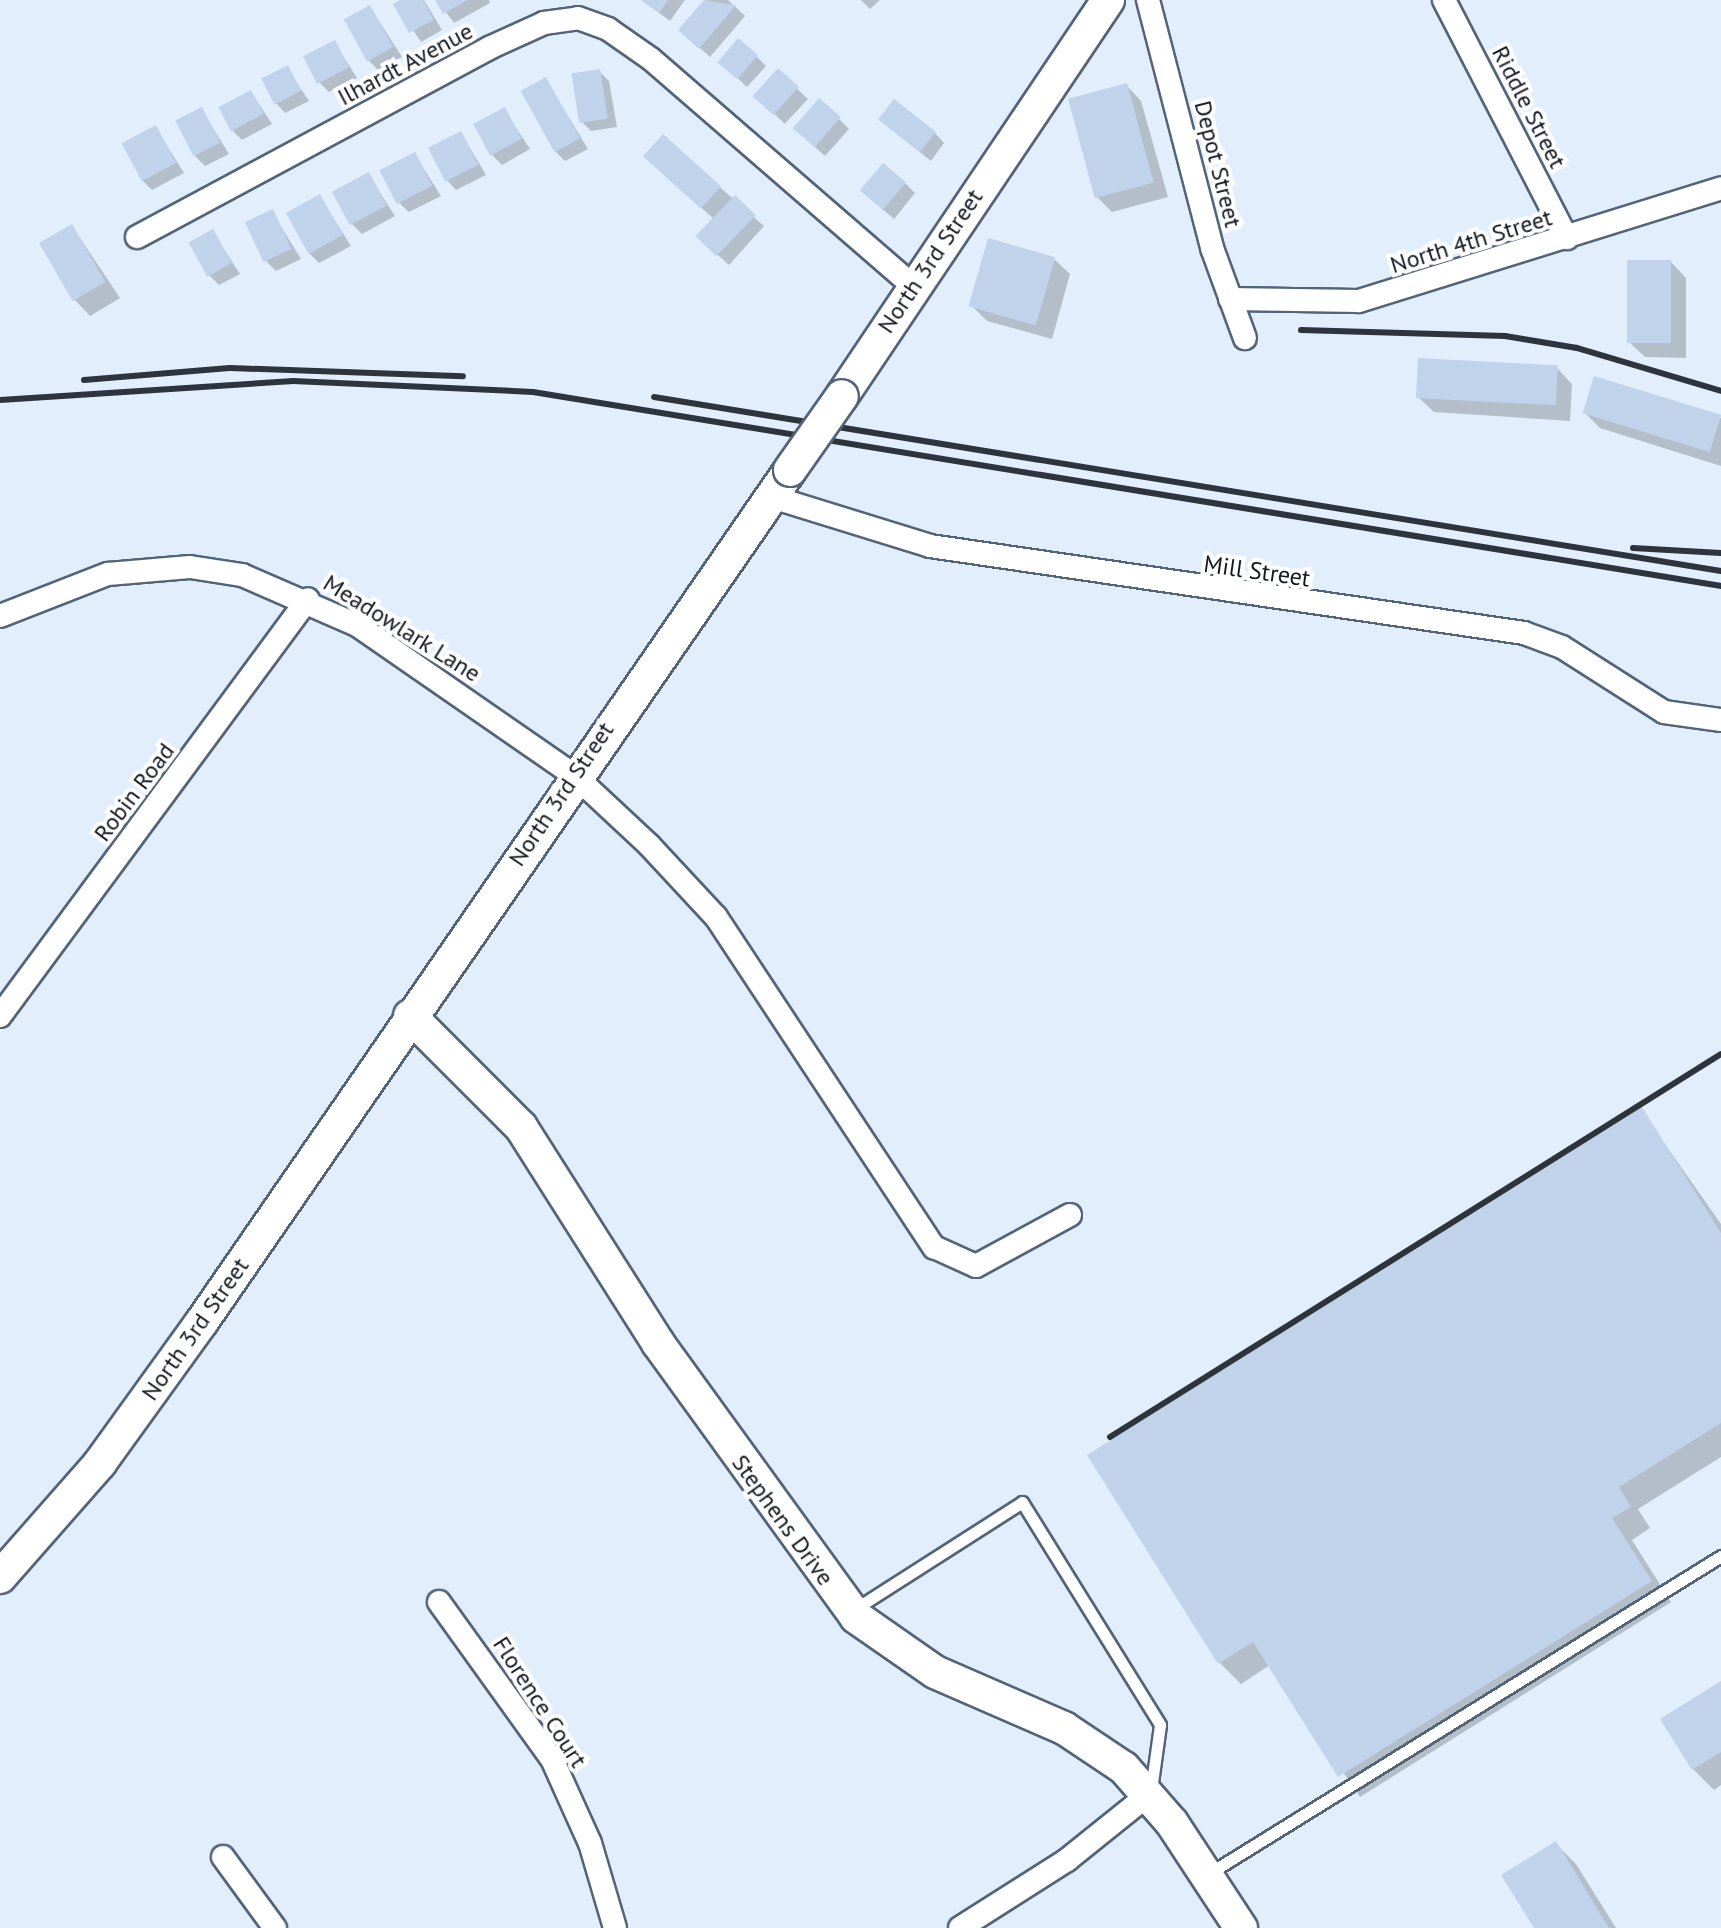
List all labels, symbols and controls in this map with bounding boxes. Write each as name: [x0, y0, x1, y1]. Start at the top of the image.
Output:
street label: Ilhardt Avenue: [332, 16, 478, 112]
street label: Riddle Street: [1486, 41, 1572, 173]
street label: Depot Street: [1188, 98, 1248, 230]
street label: North 3rd Street: [871, 184, 989, 338]
street label: North 4th Street: [1387, 203, 1555, 279]
street label: Mill Street: [1202, 549, 1312, 593]
street label: Meadowlark Lane: [318, 568, 486, 688]
street label: North 3rd Street: [502, 717, 620, 871]
street label: Robin Road: [88, 737, 180, 847]
street label: North 3rd Street: [135, 1252, 255, 1406]
street label: Stephens Drive: [726, 1449, 840, 1591]
street label: Florence Court: [487, 1631, 593, 1773]

